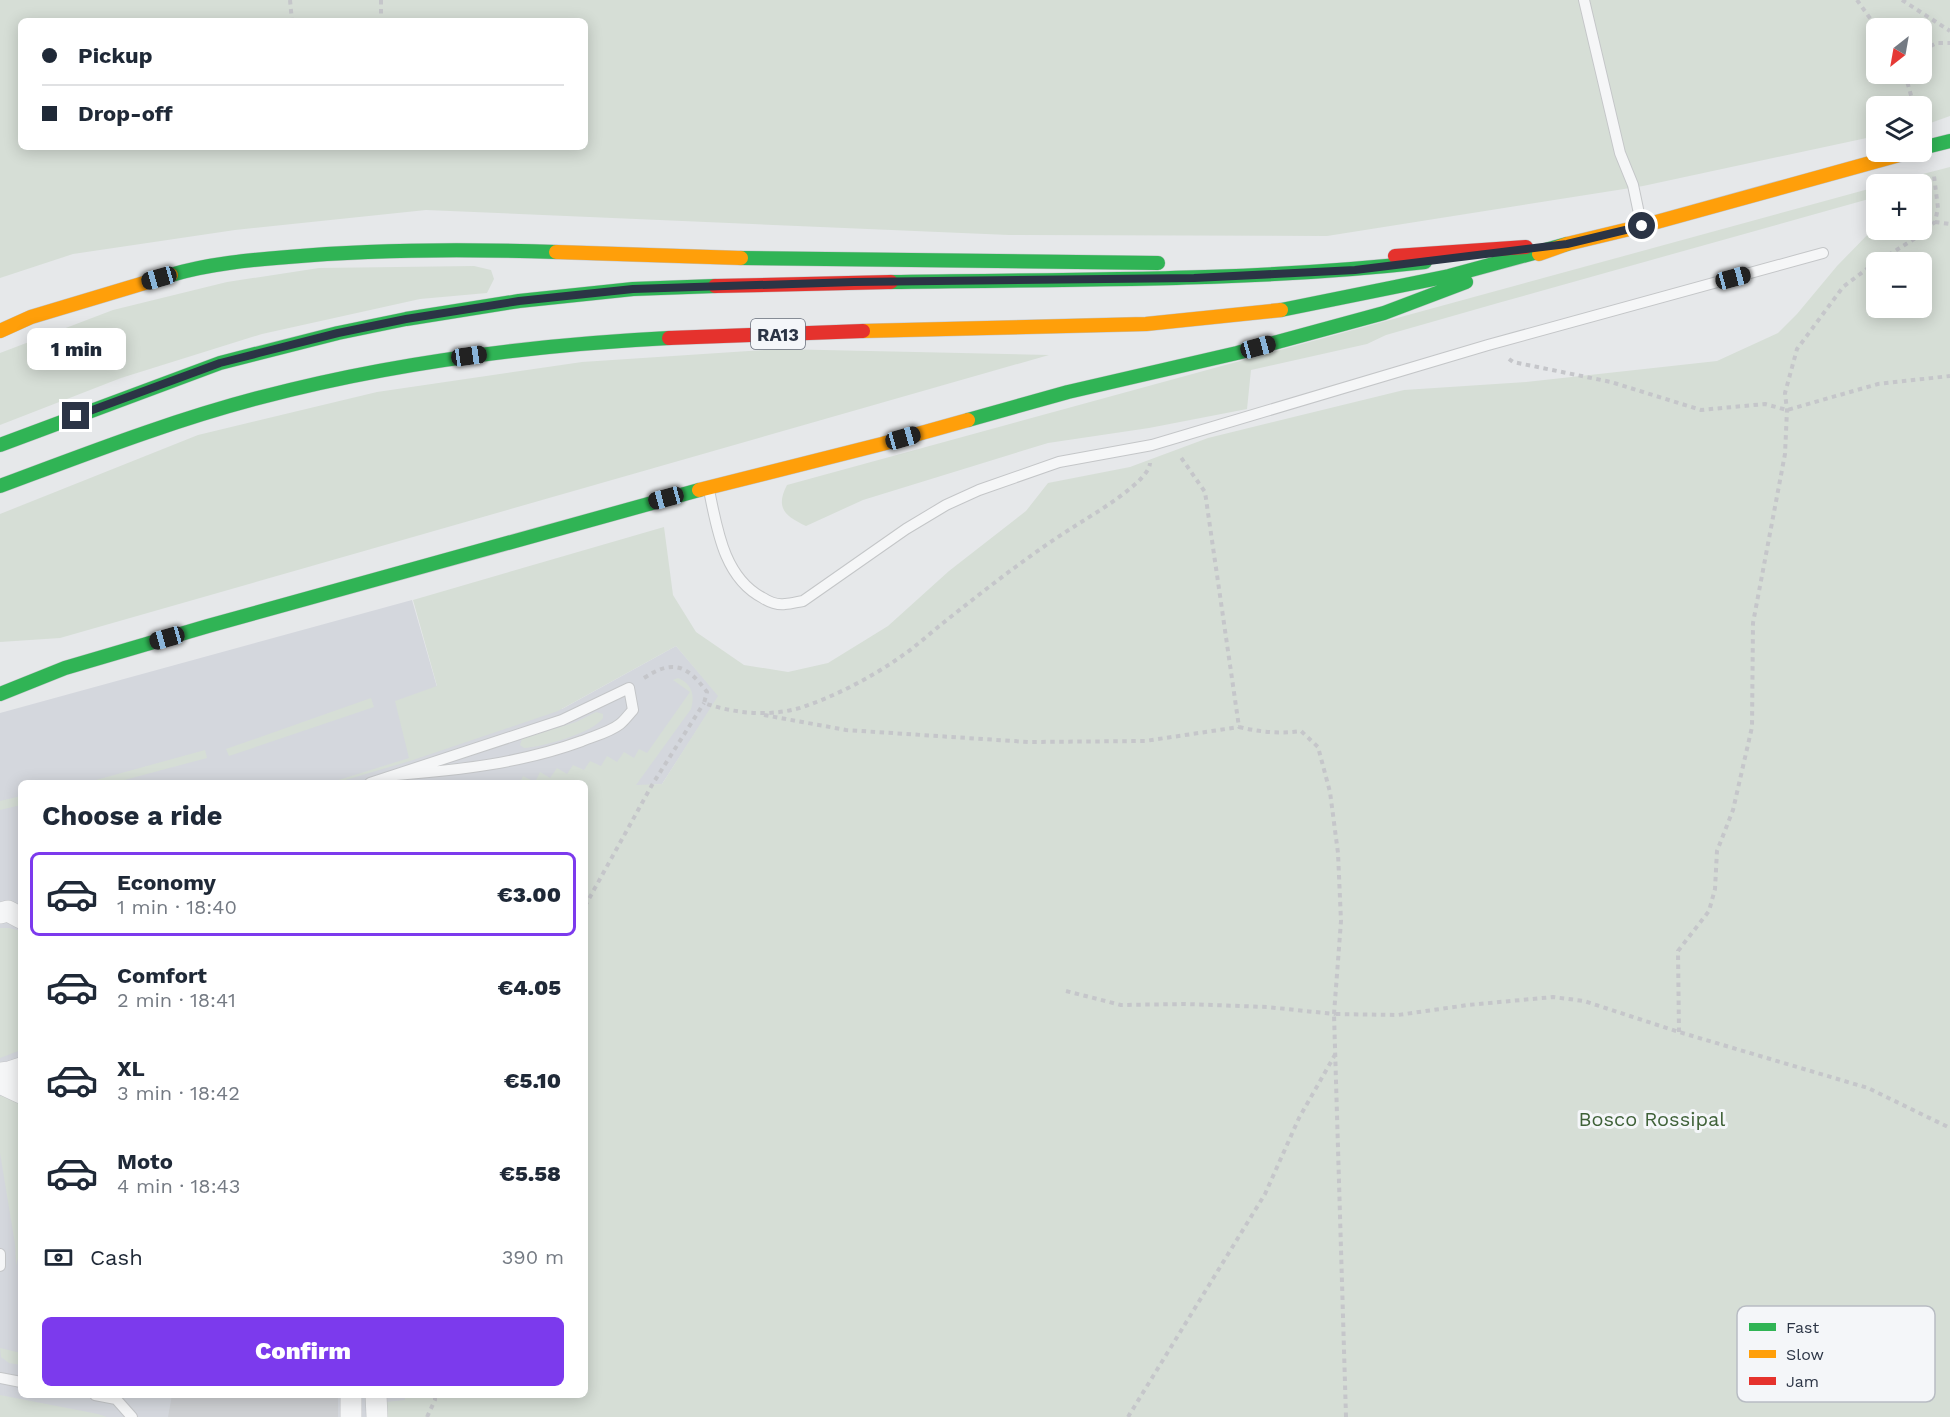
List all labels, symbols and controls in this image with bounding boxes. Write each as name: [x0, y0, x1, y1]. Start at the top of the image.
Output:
north arrow: [1866, 18, 1932, 84]
map controls: [1866, 18, 1932, 318]
text: Pickup: [78, 43, 153, 68]
button: layers: [1866, 96, 1932, 162]
text: Drop-off: [78, 101, 173, 126]
button: +: [1866, 174, 1932, 240]
route start: [1628, 212, 1655, 239]
button: −: [1866, 252, 1932, 318]
car: [139, 264, 179, 292]
car: [1713, 265, 1753, 291]
road number: RA13: [751, 319, 805, 349]
callout: 1 min: [26, 329, 125, 371]
car: [1238, 334, 1278, 360]
text: 1 min: [51, 337, 102, 361]
car: [450, 345, 488, 367]
route end: [62, 402, 89, 429]
car: [883, 424, 923, 452]
car: [646, 485, 686, 511]
car: [147, 624, 187, 652]
text: Choose a ride: [42, 800, 222, 832]
icon: car: [45, 867, 99, 921]
text: Economy: [117, 870, 216, 895]
text: €3.00: [497, 882, 561, 907]
text: 1 min · 18:40: [117, 895, 237, 919]
icon: car: [45, 960, 99, 1014]
text: Comfort: [117, 963, 207, 988]
text: €4.05: [498, 975, 561, 1000]
text: 2 min · 18:41: [117, 988, 236, 1012]
icon: car: [45, 1053, 99, 1107]
text: XL: [117, 1056, 145, 1081]
text: €5.10: [504, 1068, 561, 1093]
text: 3 min · 18:42: [117, 1081, 240, 1105]
park label: Bosco Rossipal: [1579, 1107, 1725, 1131]
icon: car: [45, 1146, 99, 1200]
text: Moto: [117, 1149, 173, 1174]
text: €5.58: [499, 1161, 561, 1186]
text: 4 min · 18:43: [117, 1174, 240, 1198]
icon: cash: [42, 1241, 75, 1274]
text: Cash: [90, 1245, 143, 1270]
text: 390 m: [502, 1245, 564, 1269]
legend: [1737, 1306, 1935, 1402]
button: Confirm: [42, 1317, 564, 1386]
text: Fast: [1786, 1318, 1819, 1337]
text: Slow: [1786, 1345, 1824, 1364]
text: Jam: [1786, 1372, 1819, 1391]

